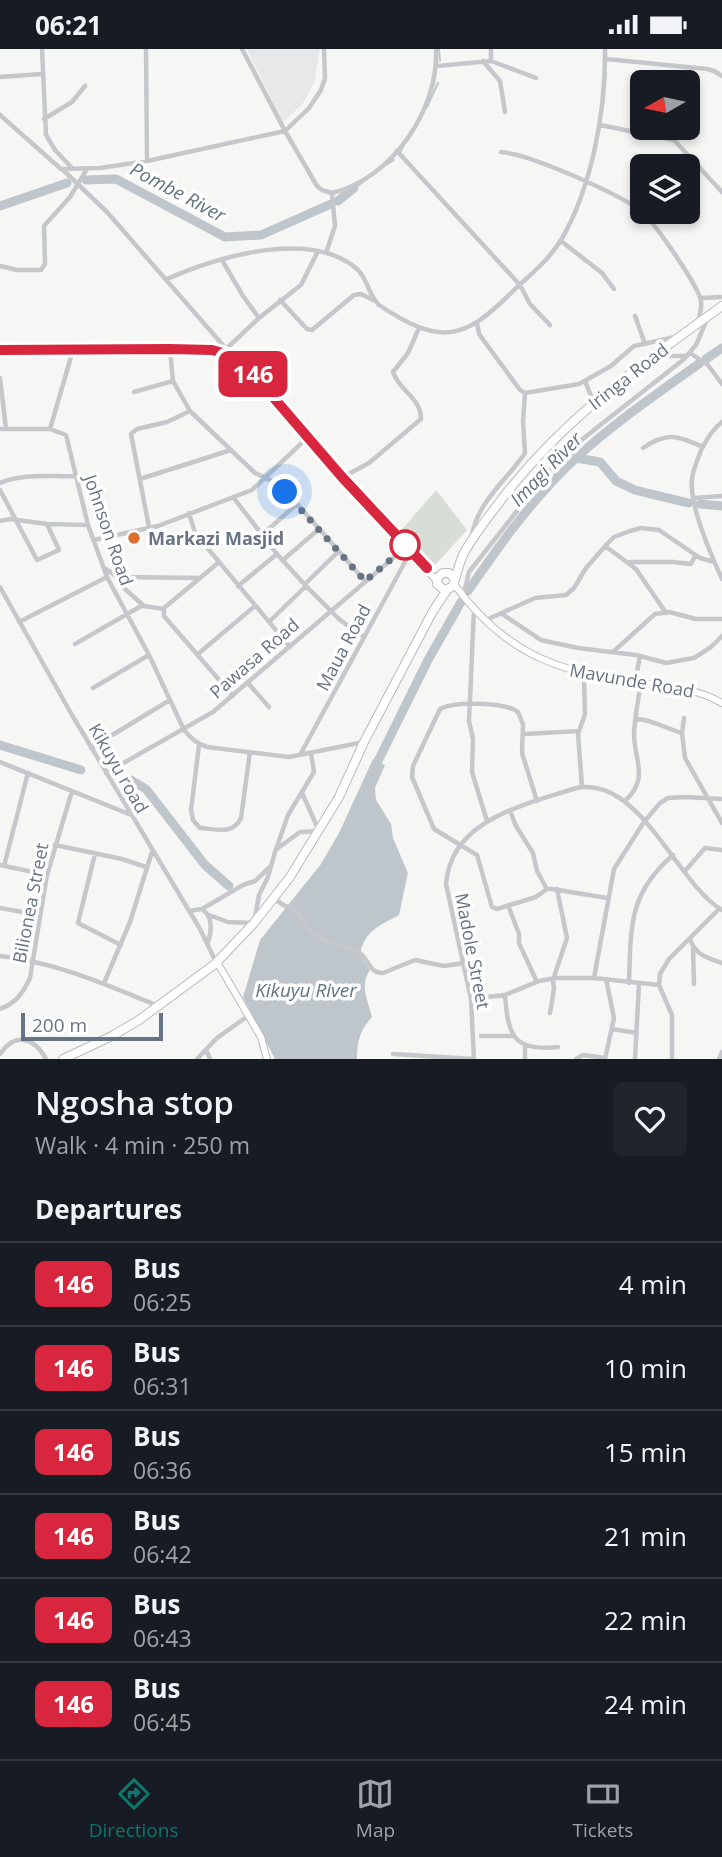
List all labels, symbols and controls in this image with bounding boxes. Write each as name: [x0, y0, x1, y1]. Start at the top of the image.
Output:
text: 06:21: [35, 7, 102, 43]
north arrow: [630, 70, 700, 140]
map controls: [630, 70, 700, 224]
button: layers: [630, 154, 700, 224]
water label: Pombe River: [126, 156, 232, 229]
street label: Iringa Road: [583, 337, 673, 415]
line badge: 146: [213, 351, 293, 397]
text: 146: [232, 357, 274, 390]
water label: Imagi River: [504, 425, 589, 512]
street label: Johnson Road: [78, 469, 139, 589]
your location: [267, 474, 302, 509]
place label: Markazi Masjid: [148, 526, 284, 550]
marker: Markazi Masjid: [126, 530, 142, 546]
unlabelled marker: [390, 530, 420, 560]
street label: Maua Road: [310, 599, 376, 695]
street label: Pawasa Road: [204, 613, 304, 703]
street label: Mavunde Road: [568, 657, 696, 703]
street label: Kikuyu road: [84, 719, 154, 817]
street label: Bilionea Street: [7, 841, 53, 965]
street label: Madole Street: [450, 891, 496, 1011]
water label: Kikuyu River: [255, 977, 358, 1003]
scale bar: [21, 1010, 163, 1042]
text: 200 m: [32, 1012, 87, 1038]
text: Ngosha stop: [35, 1080, 234, 1125]
button: heart: [613, 1082, 687, 1156]
text: Walk · 4 min · 250 m: [35, 1129, 250, 1161]
text: Departures: [35, 1191, 182, 1227]
text: Bus: [133, 1250, 180, 1286]
text: 4 min: [619, 1266, 687, 1302]
text: 146: [53, 1267, 94, 1300]
text: 06:25: [133, 1286, 192, 1318]
text: Bus: [133, 1334, 180, 1370]
text: 10 min: [604, 1350, 687, 1386]
text: 146: [53, 1351, 94, 1384]
text: 06:31: [133, 1370, 192, 1402]
text: Bus: [133, 1418, 180, 1454]
text: 15 min: [604, 1434, 687, 1470]
text: 146: [53, 1435, 94, 1468]
text: 06:36: [133, 1454, 192, 1486]
text: Bus: [133, 1502, 180, 1538]
text: 21 min: [604, 1518, 687, 1554]
text: 146: [53, 1519, 94, 1552]
text: 06:42: [133, 1538, 192, 1570]
text: Bus: [133, 1586, 180, 1622]
text: 22 min: [604, 1602, 687, 1638]
text: 146: [53, 1603, 94, 1636]
text: 06:43: [133, 1622, 192, 1654]
text: Bus: [133, 1670, 180, 1706]
text: 24 min: [604, 1686, 687, 1722]
text: 146: [53, 1687, 94, 1720]
text: 06:45: [133, 1706, 192, 1738]
tab: Directions: [89, 1775, 179, 1843]
tab: Map: [356, 1775, 395, 1843]
tab: Tickets: [572, 1775, 633, 1843]

